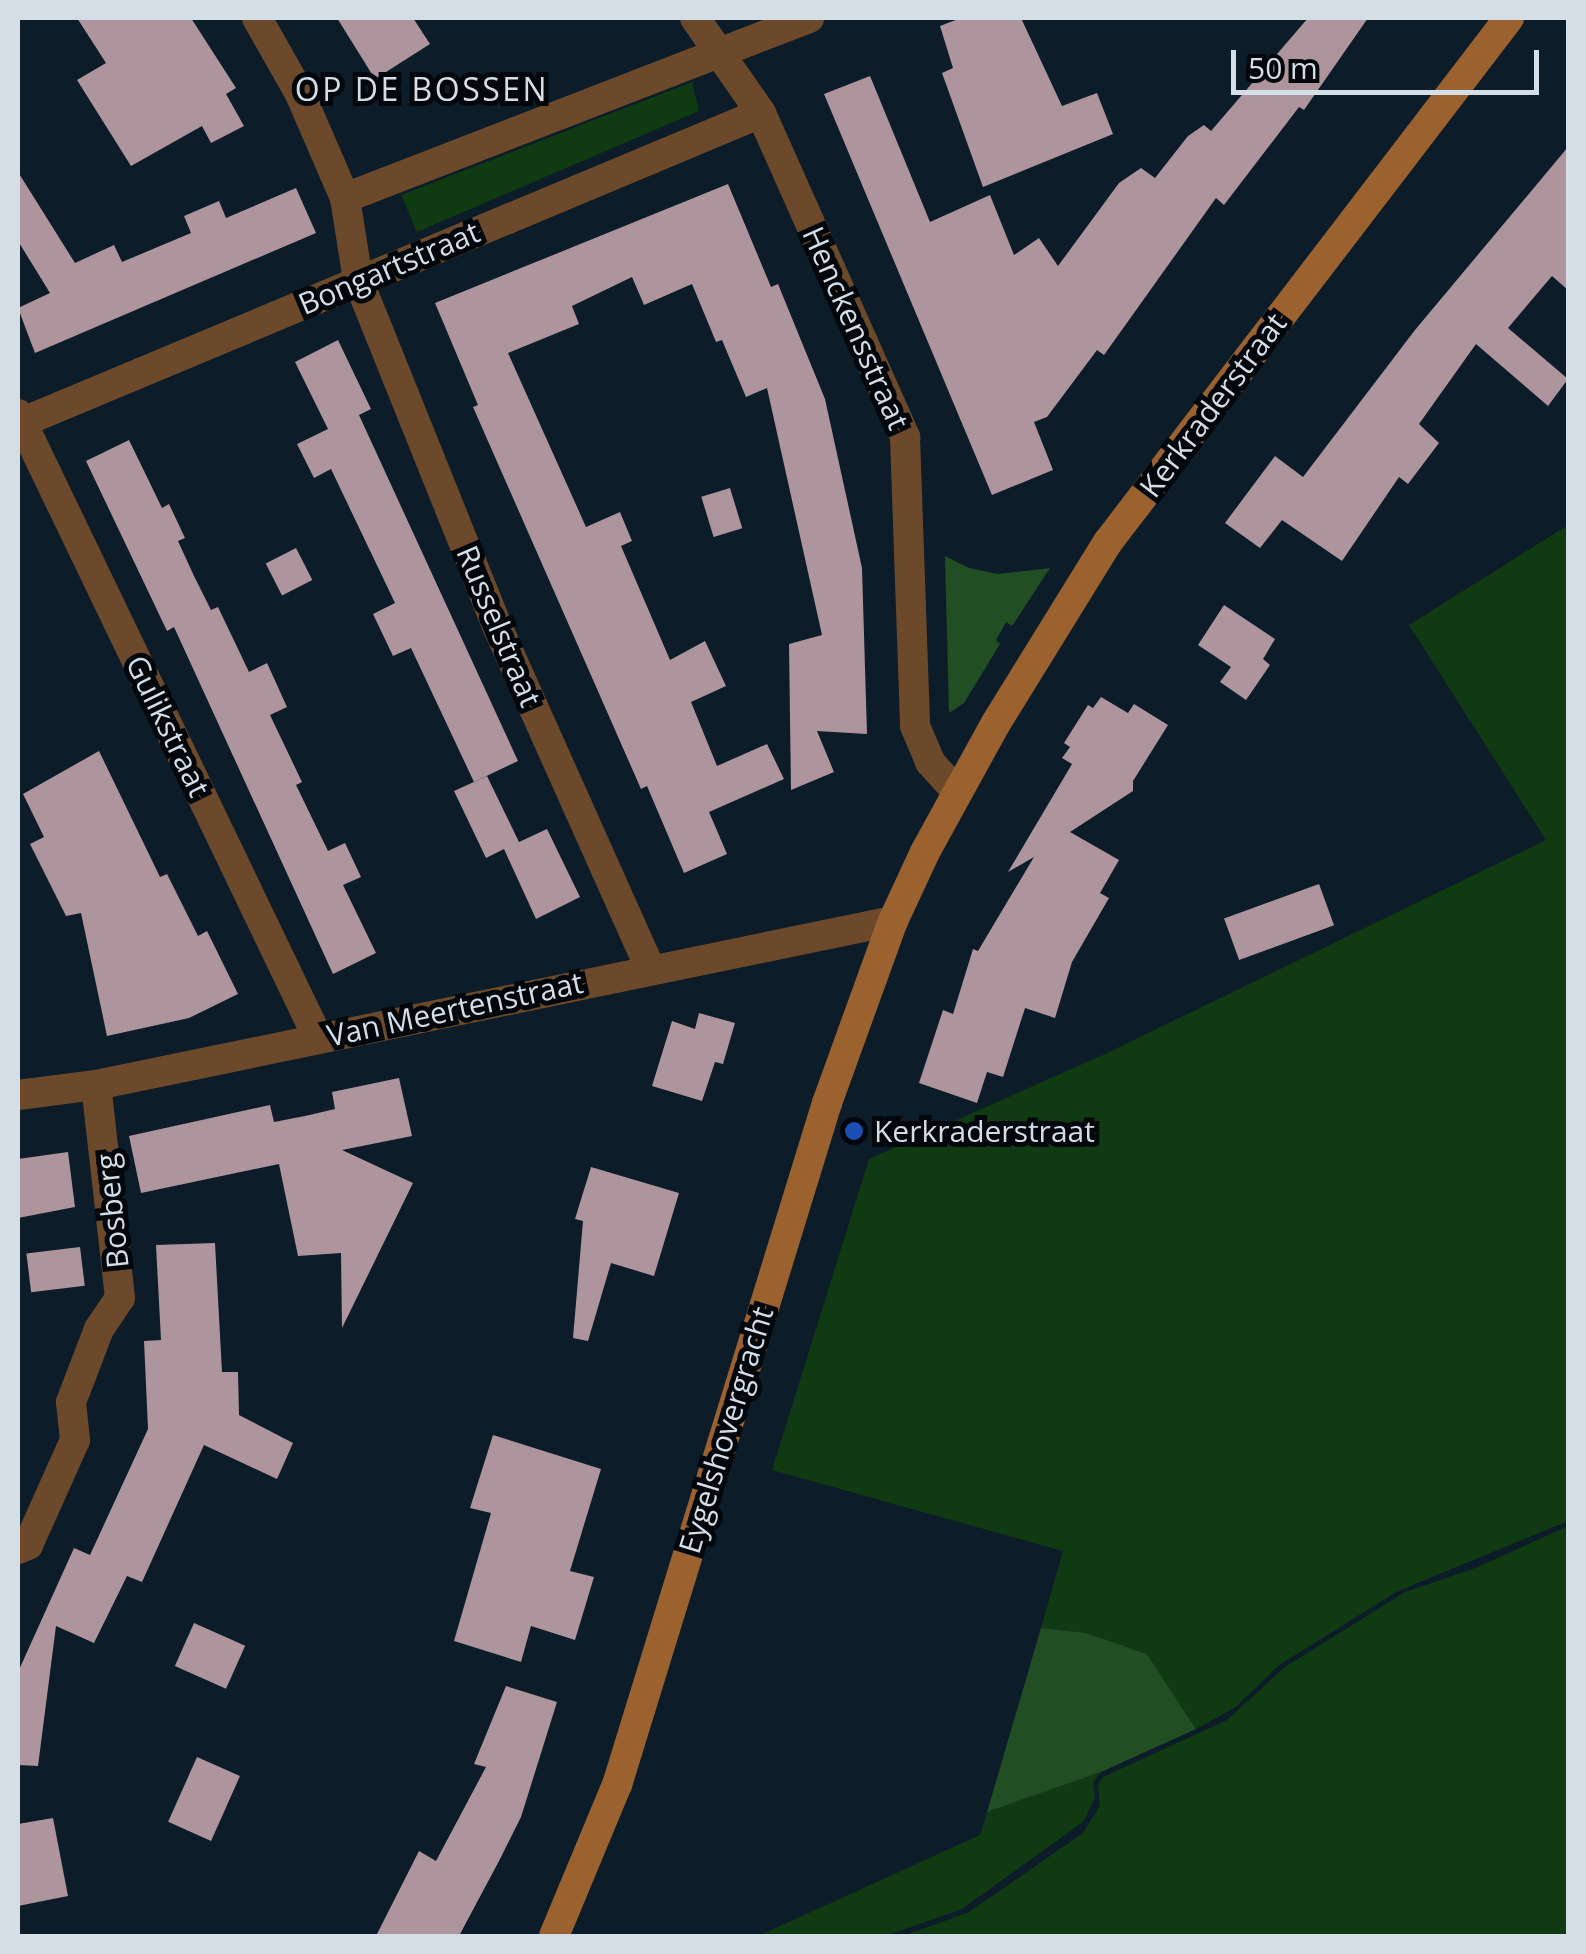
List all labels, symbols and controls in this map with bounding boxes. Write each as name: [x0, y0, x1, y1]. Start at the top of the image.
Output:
scale bar: [1236, 30, 1544, 92]
text: 50 m: [1248, 47, 1318, 88]
district label: OP DE BOSSEN: [295, 70, 549, 108]
street label: Bongartstraat: [293, 214, 485, 322]
street label: Henckensstraat: [795, 221, 917, 435]
street label: Kerkraderstraat: [1132, 306, 1294, 504]
street label: Russelstraat: [449, 540, 549, 712]
street label: Gulikstraat: [118, 650, 218, 802]
street label: Van Meertenstraat: [324, 964, 586, 1054]
place label: Kerkraderstraat: [874, 1113, 1095, 1149]
marker: Kerkraderstraat: [843, 1120, 865, 1142]
street label: Bosberg: [88, 1152, 136, 1270]
street label: Eygelshovergracht: [671, 1302, 781, 1558]

